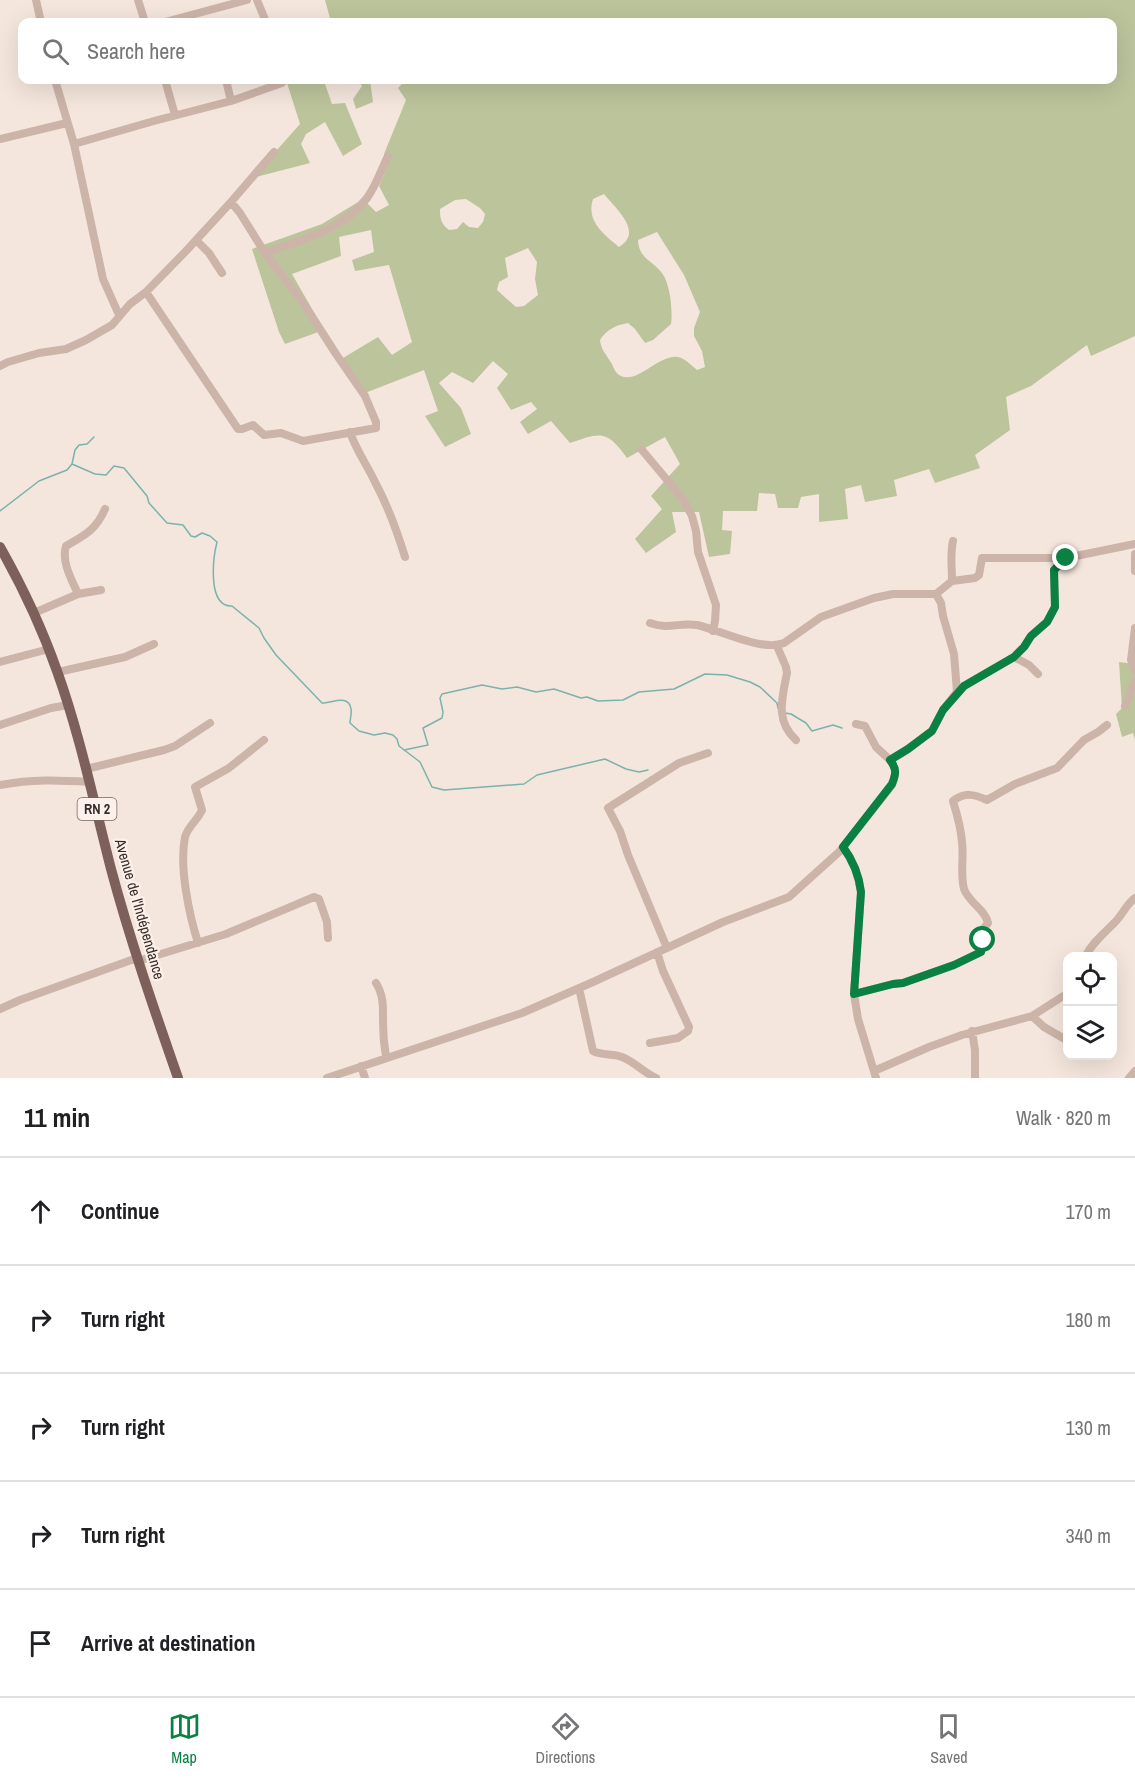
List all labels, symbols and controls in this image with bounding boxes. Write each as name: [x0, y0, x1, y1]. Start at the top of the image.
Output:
search box: [18, 18, 1117, 84]
icon: search: [39, 35, 72, 68]
text: Search here: [87, 36, 185, 66]
route end: [1052, 544, 1078, 570]
road number: RN 2: [78, 798, 116, 820]
street label: Avenue de l'Indépendance: [110, 835, 170, 982]
route start: [969, 926, 995, 952]
map controls: [1063, 952, 1117, 1060]
button: locate: [1063, 952, 1117, 1006]
button: layers: [1063, 1006, 1117, 1060]
text: 11 min: [24, 1100, 90, 1135]
text: Walk · 820 m: [1016, 1104, 1111, 1131]
icon: ahead: [24, 1195, 57, 1228]
text: Continue: [81, 1196, 159, 1226]
text: 170 m: [1065, 1198, 1111, 1225]
icon: right: [24, 1303, 57, 1336]
text: Turn right: [81, 1304, 165, 1334]
text: 180 m: [1065, 1306, 1111, 1333]
icon: right: [24, 1411, 57, 1444]
text: Turn right: [81, 1412, 165, 1442]
text: 130 m: [1065, 1414, 1111, 1441]
icon: right: [24, 1519, 57, 1552]
text: Turn right: [81, 1520, 165, 1550]
text: 340 m: [1065, 1522, 1111, 1549]
icon: arrive: [24, 1627, 57, 1660]
text: Arrive at destination: [81, 1628, 255, 1658]
tab: Map: [168, 1710, 201, 1768]
tab: Directions: [536, 1710, 595, 1768]
tab: Saved: [930, 1710, 968, 1768]

